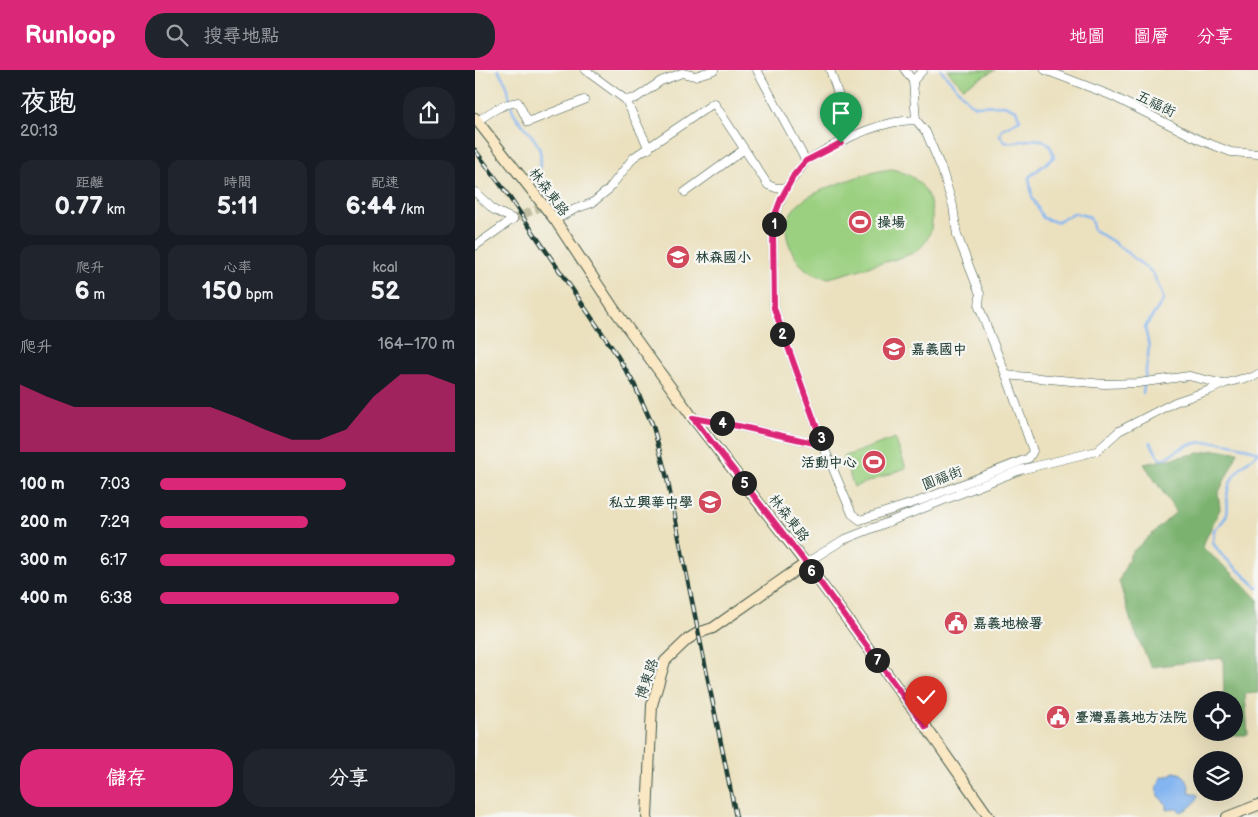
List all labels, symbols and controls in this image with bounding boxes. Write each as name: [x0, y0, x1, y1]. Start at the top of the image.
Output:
search box: [145, 13, 495, 58]
text: Runloop: [25, 21, 115, 50]
icon: search: [163, 21, 191, 49]
text: 搜尋地點: [203, 25, 279, 48]
text: 地圖: [1069, 26, 1105, 47]
text: 圖層: [1133, 26, 1169, 47]
text: 分享: [1197, 26, 1233, 47]
text: 夜跑: [20, 86, 76, 119]
button: share: [403, 87, 455, 139]
street label: 五福街: [1133, 87, 1179, 121]
pin: [820, 92, 862, 143]
icon: arrive: [827, 99, 855, 127]
text: 20:13: [20, 122, 58, 141]
street label: 林森東路: [525, 165, 573, 219]
text: 距離: [76, 174, 104, 191]
text: 時間: [223, 174, 251, 191]
text: 配速: [371, 174, 399, 191]
text: 0.77: [54, 191, 103, 222]
text: 5:11: [217, 191, 258, 222]
text: 6:44: [346, 191, 396, 222]
text: km: [103, 201, 125, 218]
text: /km: [396, 201, 425, 218]
sports icon: 操場: [847, 209, 873, 235]
pin: 1: [761, 212, 787, 236]
place label: 操場: [877, 214, 905, 231]
text: 1: [772, 216, 777, 233]
school or university icon: 林森國小: [665, 244, 691, 270]
place label: 林森國小: [695, 249, 751, 266]
text: 爬升: [76, 259, 104, 276]
text: 心率: [223, 259, 251, 276]
text: kcal: [373, 259, 398, 276]
text: 6: [75, 276, 90, 307]
text: 150: [202, 276, 242, 307]
text: 52: [370, 276, 400, 307]
text: m: [90, 286, 105, 303]
text: bpm: [242, 286, 273, 303]
pin: 2: [769, 322, 795, 346]
text: 2: [778, 326, 787, 343]
text: 164–170 m: [378, 335, 455, 354]
school or university icon: 嘉義國中: [881, 336, 907, 362]
text: 爬升: [20, 338, 52, 357]
place label: 嘉義國中: [911, 341, 967, 358]
pin: 4: [709, 410, 735, 436]
text: 4: [718, 415, 727, 432]
pin: 3: [809, 426, 833, 450]
text: 3: [817, 430, 826, 447]
sports icon: 活動中心: [861, 449, 887, 475]
place label: 活動中心: [801, 454, 857, 471]
street label: 圓福街: [919, 463, 965, 493]
pin: 5: [731, 470, 757, 496]
text: 100 m: [20, 475, 65, 494]
text: 7:03: [100, 475, 130, 494]
text: 5: [740, 475, 749, 492]
school or university icon: 私立興華中學: [697, 489, 723, 515]
street label: 林森東路: [765, 491, 813, 545]
place label: 私立興華中學: [609, 494, 693, 511]
text: 200 m: [20, 513, 67, 532]
text: 7:29: [100, 513, 130, 532]
text: 300 m: [20, 551, 67, 570]
text: 6:17: [100, 551, 127, 570]
pin: 6: [799, 558, 823, 584]
text: 6: [807, 563, 816, 580]
text: 400 m: [20, 589, 67, 608]
text: 6:38: [100, 589, 132, 608]
public building icon: 嘉義地檢署: [943, 610, 969, 636]
place label: 嘉義地檢署: [973, 615, 1043, 632]
pin: 7: [865, 648, 889, 672]
text: 7: [874, 652, 881, 669]
street label: 博東路: [632, 656, 662, 702]
pin: [905, 676, 947, 727]
icon: check: [912, 683, 940, 711]
map controls: [1193, 691, 1243, 801]
button: locate: [1193, 691, 1243, 741]
public building icon: 臺灣嘉義地方法院: [1045, 704, 1071, 730]
place label: 臺灣嘉義地方法院: [1075, 709, 1187, 726]
button: 儲存: [20, 749, 233, 807]
button: 分享: [243, 749, 455, 807]
button: layers: [1193, 751, 1243, 801]

